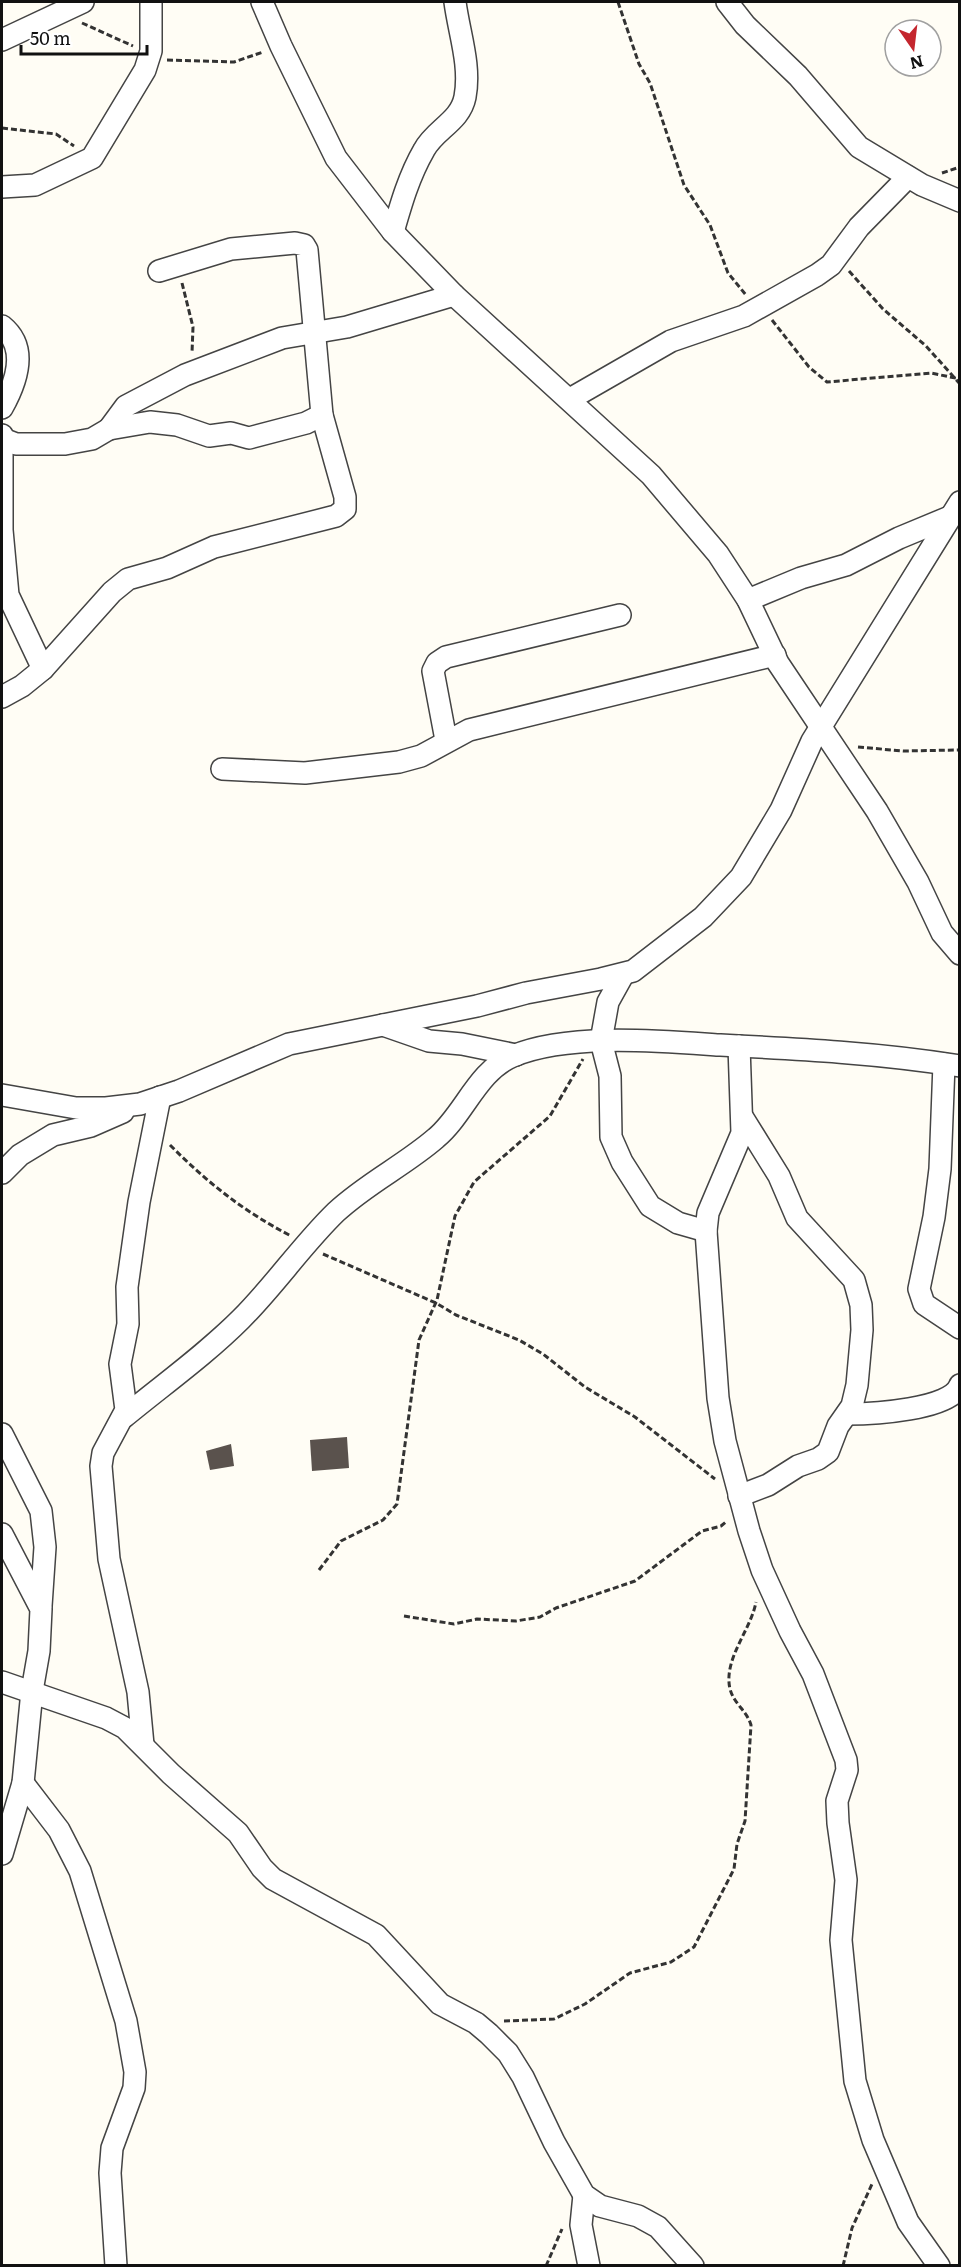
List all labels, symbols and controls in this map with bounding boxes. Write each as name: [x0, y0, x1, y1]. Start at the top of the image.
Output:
scale bar: [21, 18, 147, 56]
north arrow: [883, 18, 943, 78]
text: 50 m: [30, 24, 71, 51]
text: N: [907, 50, 926, 77]

